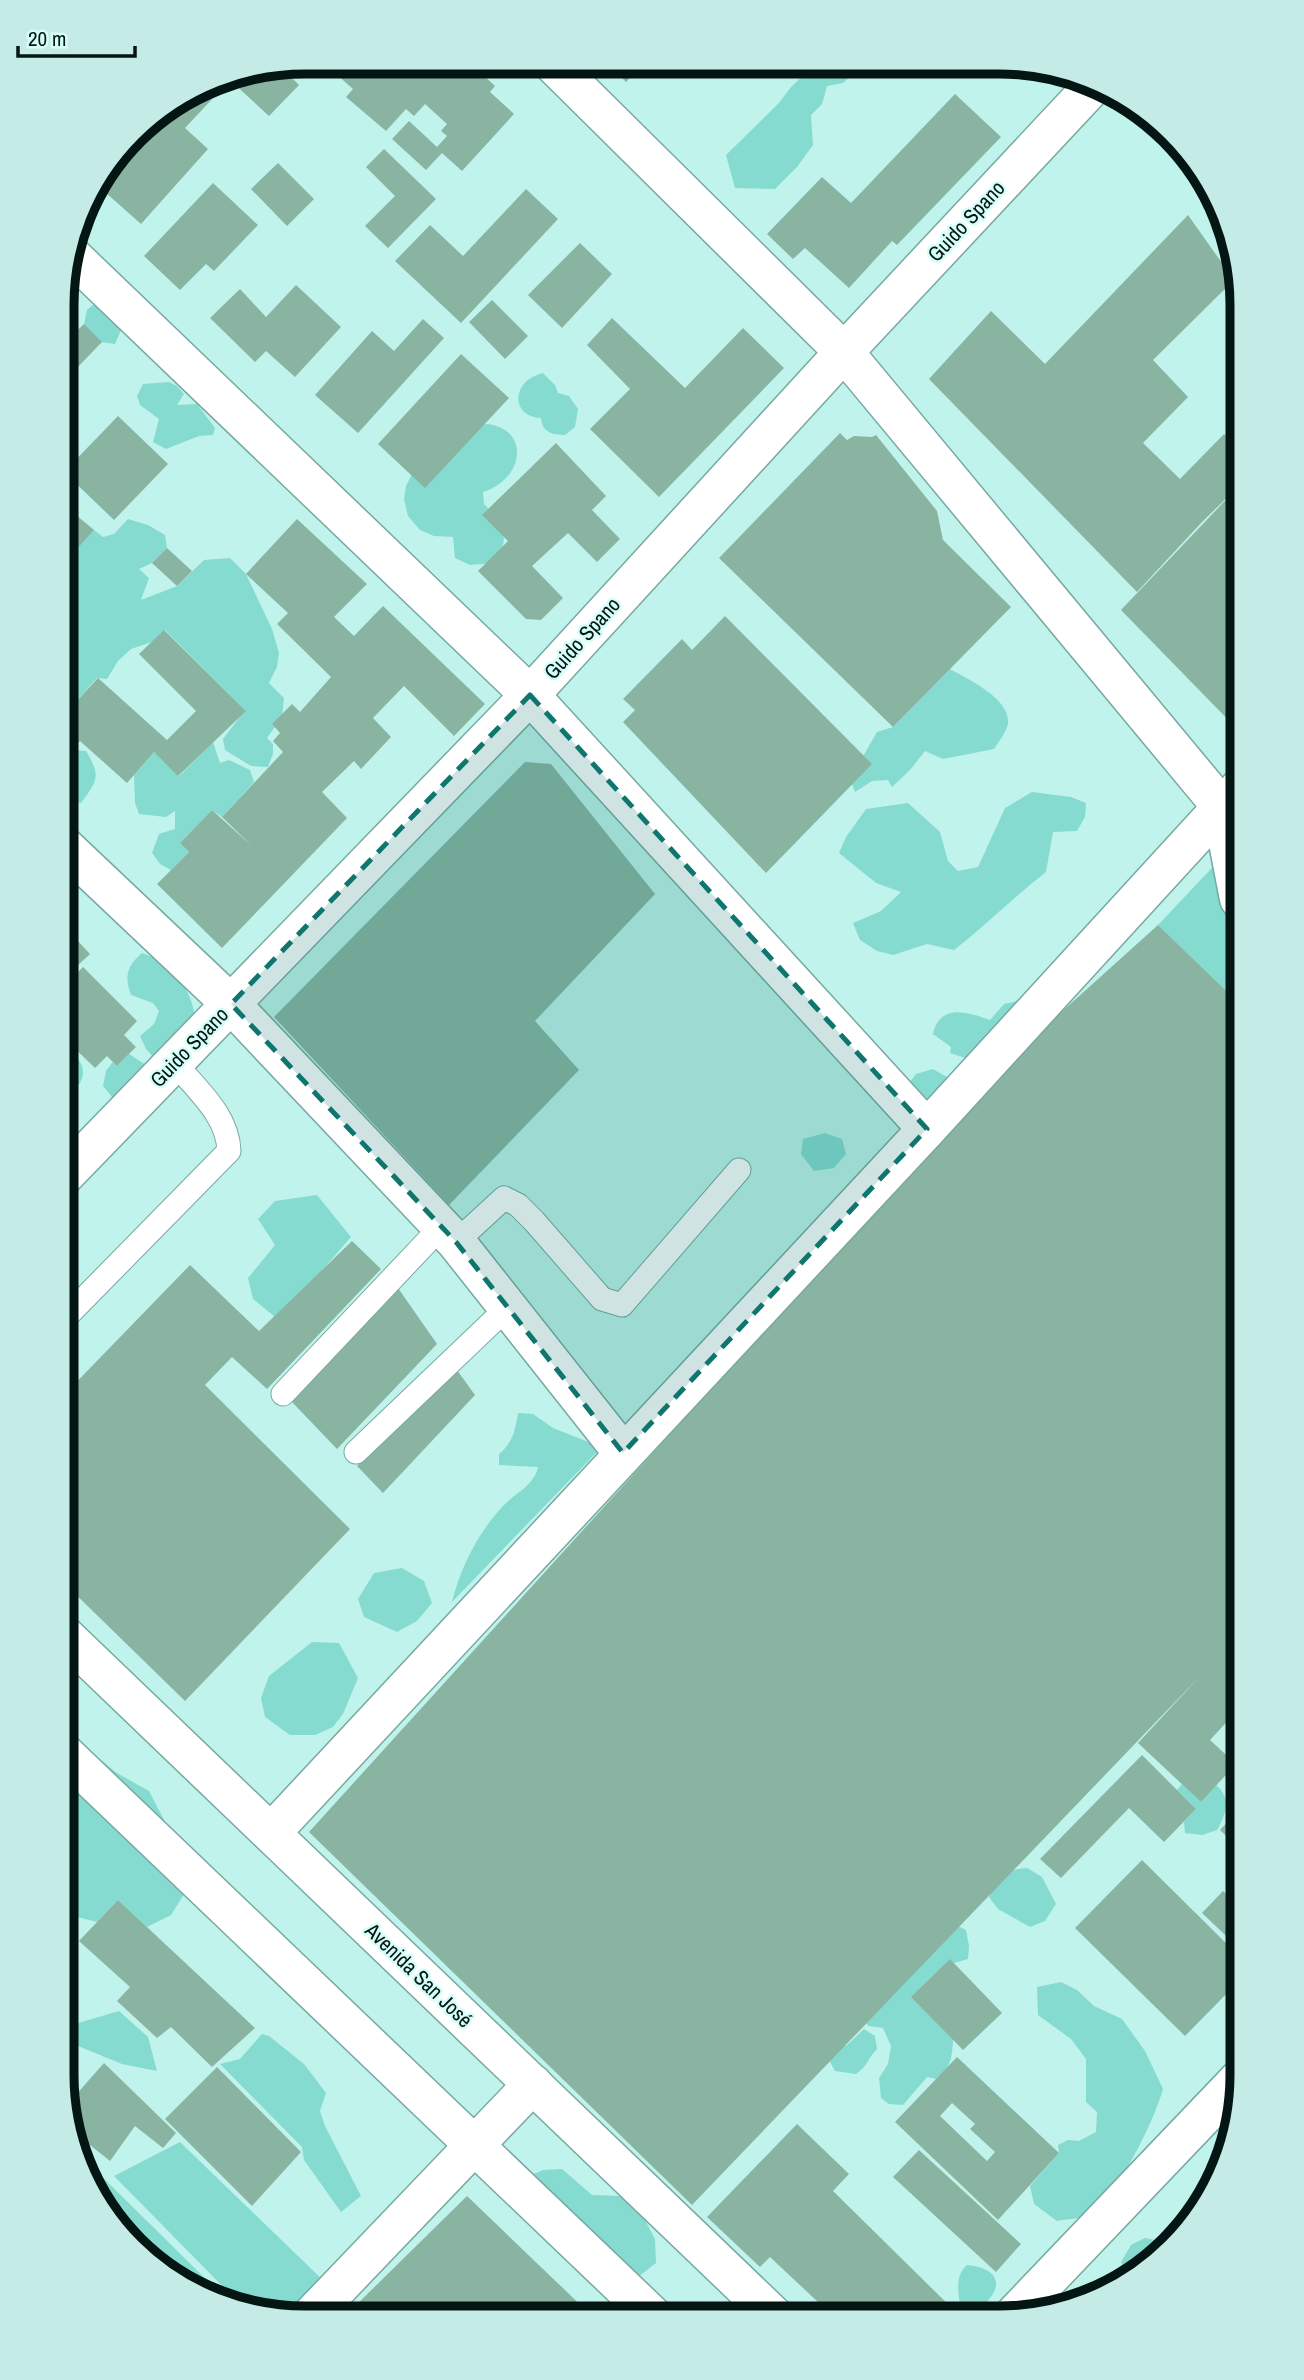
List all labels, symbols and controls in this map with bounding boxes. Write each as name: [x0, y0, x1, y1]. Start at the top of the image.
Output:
scale bar: [18, 14, 135, 58]
text: 20 m: [28, 24, 66, 53]
street label: Guido Spano: [921, 174, 1011, 268]
street label: Guido Spano: [537, 591, 627, 685]
street label: Guido Spano: [143, 1000, 235, 1094]
street label: Avenida San José: [358, 1915, 479, 2034]

